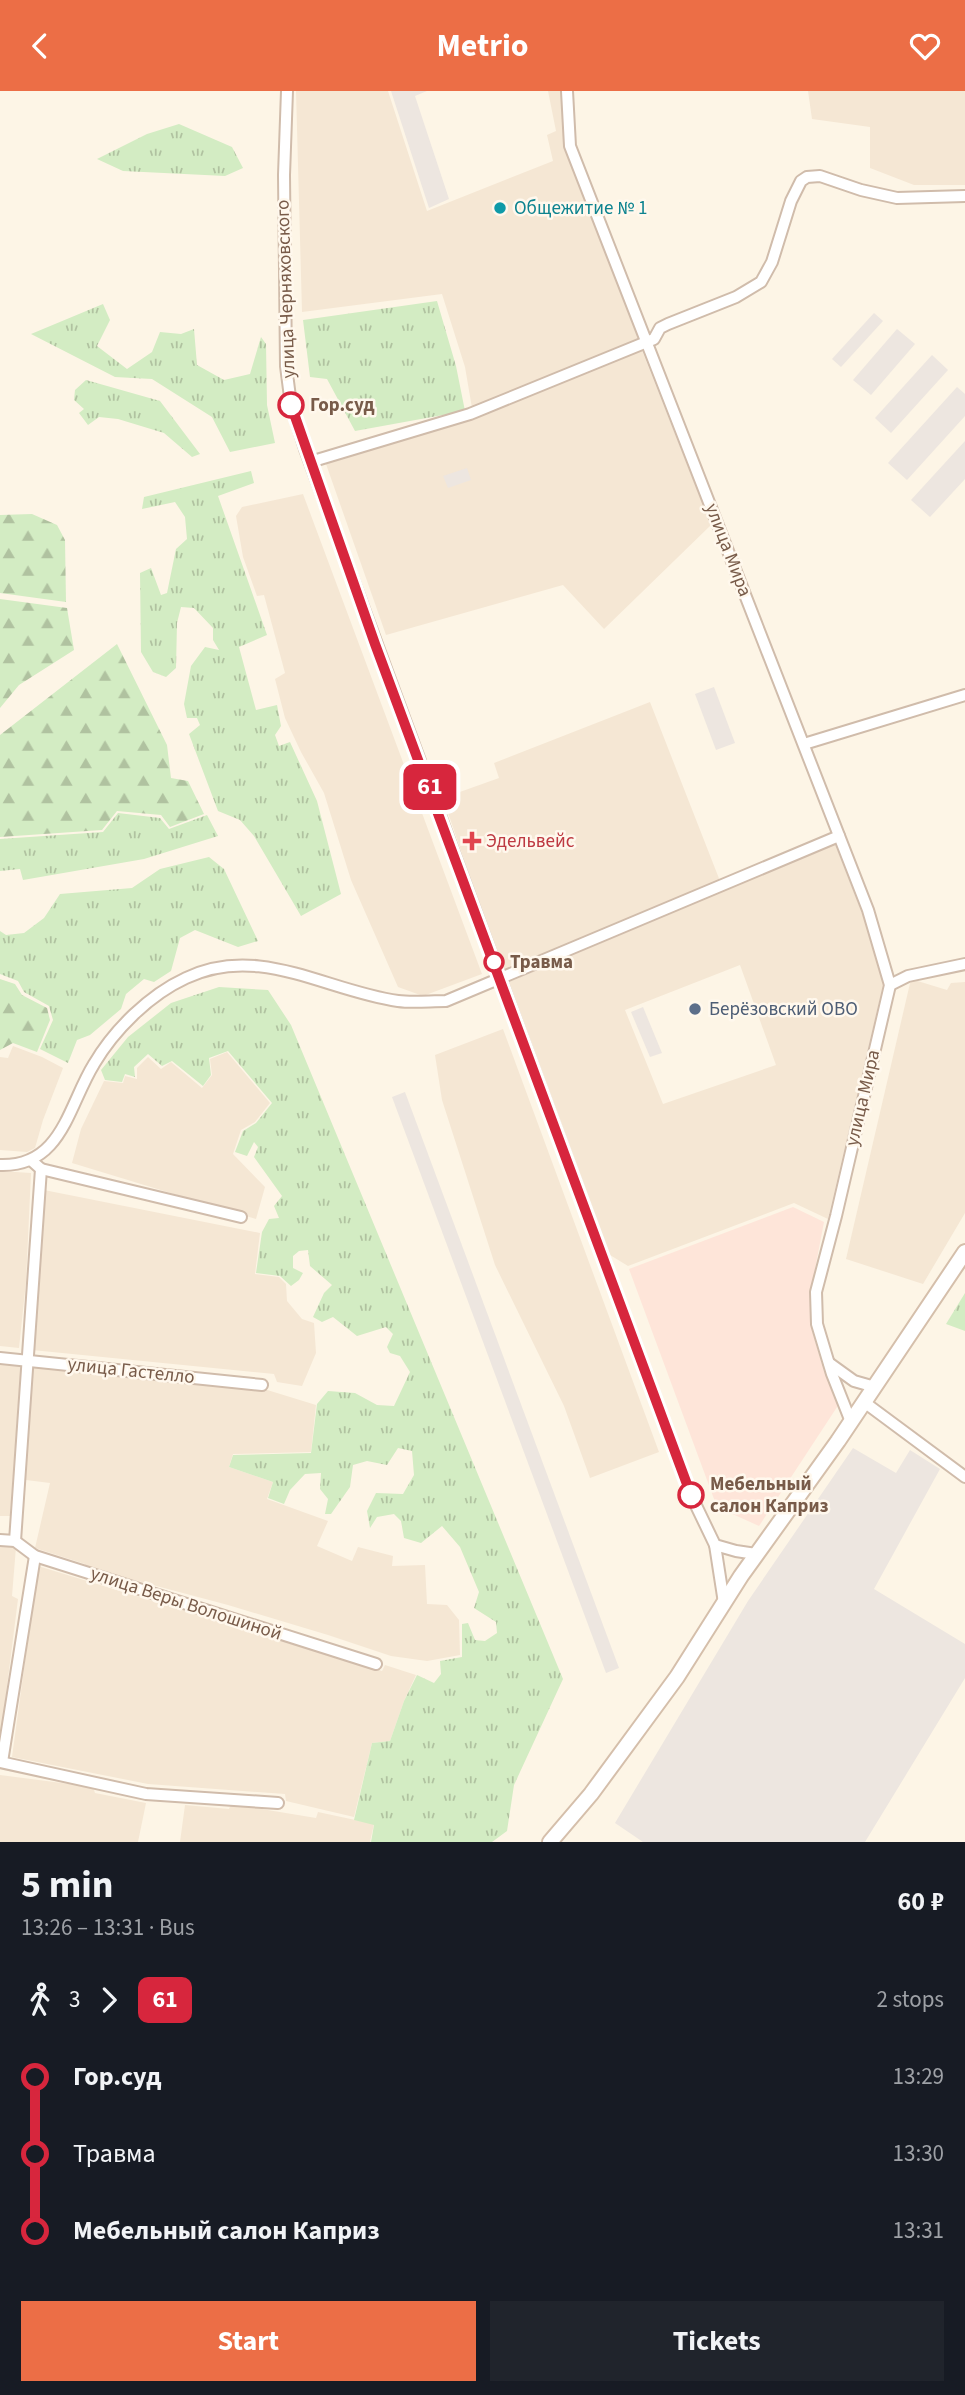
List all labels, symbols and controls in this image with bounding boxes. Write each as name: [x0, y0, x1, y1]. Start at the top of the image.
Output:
text: Metrio: [436, 23, 529, 69]
icon: back: [21, 27, 59, 65]
icon: heart: [906, 27, 944, 65]
place label: Общежитие № 1: [514, 195, 647, 222]
street label: улица Черняховского: [269, 199, 303, 379]
marker: Общежитие № 1: [492, 200, 508, 216]
marker: Гор.суд: [278, 392, 304, 418]
place label: Гор.суд: [310, 392, 375, 419]
street label: улица Мира: [698, 499, 758, 601]
line badge: 61: [398, 764, 462, 810]
text: 61: [417, 769, 443, 804]
place label: Эдельвейс: [486, 828, 575, 855]
marker: Эдельвейс: [464, 833, 480, 849]
place label: Травма: [510, 949, 573, 976]
marker: Травма: [484, 952, 504, 972]
place label: Берёзовский ОВО: [709, 996, 858, 1023]
marker: Берёзовский ОВО: [687, 1001, 703, 1017]
street label: улица Мира: [839, 1047, 887, 1149]
street label: улица Гастелло: [66, 1351, 196, 1391]
place label: Мебельный салон Каприз: [710, 1471, 829, 1520]
marker: Мебельный салон Каприз: [678, 1482, 704, 1508]
street label: улица Веры Волошиной: [87, 1560, 285, 1648]
text: 5 min: [21, 1858, 113, 1912]
text: 60 ₽: [898, 1883, 944, 1920]
text: 13:26 – 13:31 · Bus: [21, 1911, 195, 1944]
icon: walk: [21, 1981, 59, 2019]
icon: forward: [90, 1981, 128, 2019]
text: 61: [152, 1982, 178, 2017]
text: 3: [69, 1983, 80, 2016]
text: 2 stops: [877, 1983, 944, 2016]
text: Гор.суд: [73, 2058, 161, 2095]
text: 13:29: [893, 2060, 944, 2093]
text: Травма: [73, 2135, 156, 2172]
text: 13:30: [893, 2137, 944, 2170]
text: Мебельный салон Каприз: [73, 2212, 380, 2249]
text: 13:31: [893, 2214, 944, 2247]
button: Start: [21, 2301, 476, 2381]
button: Tickets: [490, 2301, 944, 2381]

